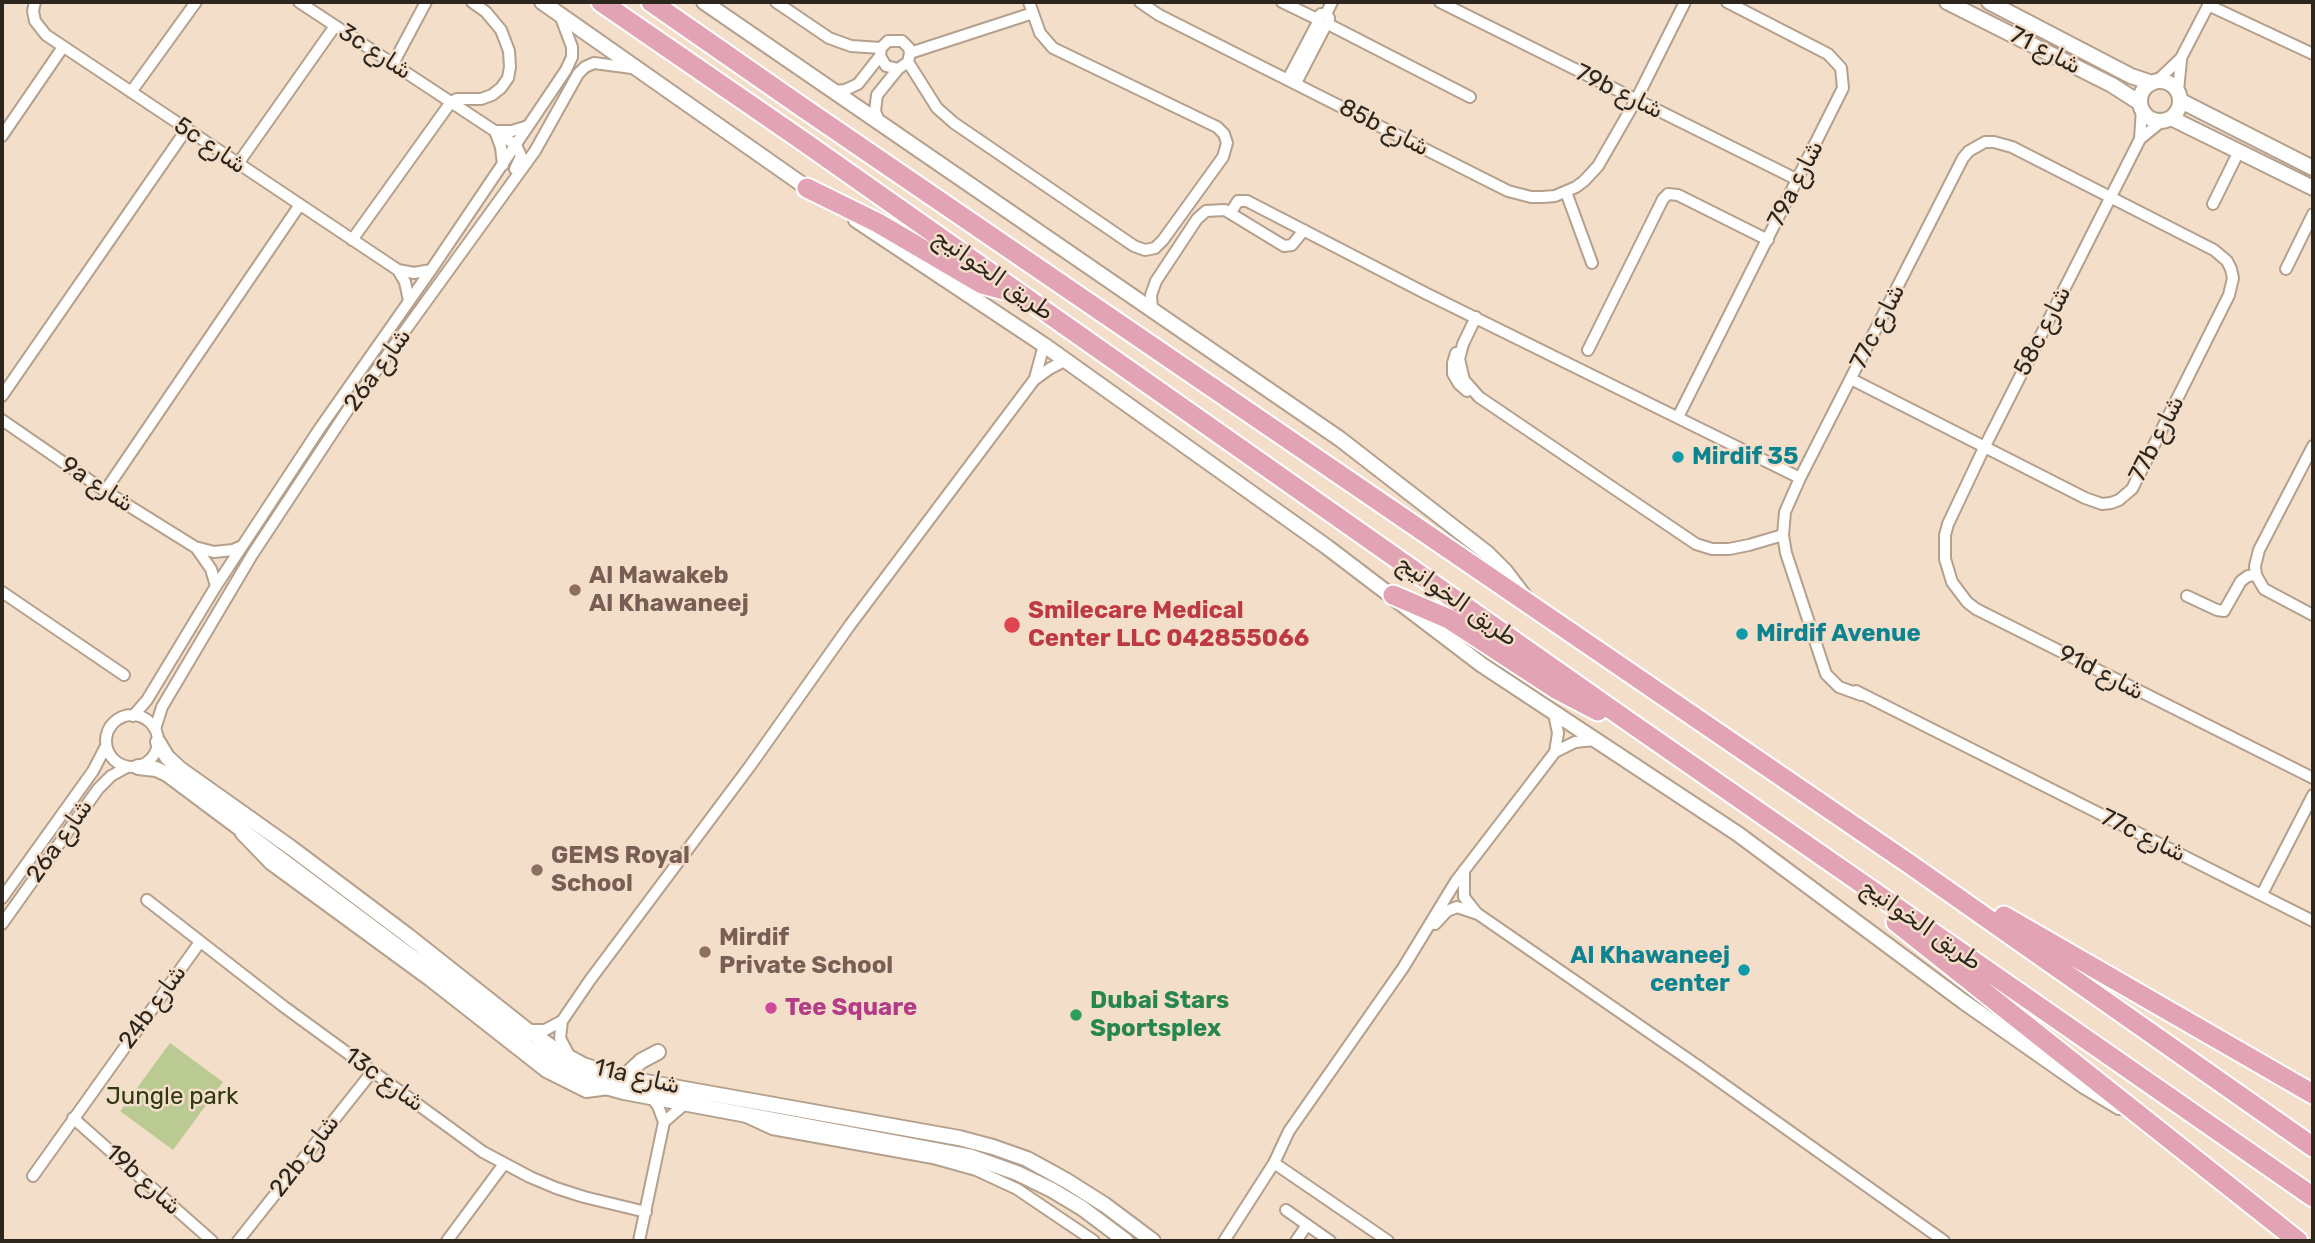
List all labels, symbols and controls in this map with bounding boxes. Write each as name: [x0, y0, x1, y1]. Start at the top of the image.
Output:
street label: 3c شارع: [333, 18, 417, 86]
street label: شارع 71: [2004, 21, 2086, 81]
street label: 79b شارع: [1570, 58, 1668, 126]
street label: 85b شارع: [1334, 93, 1434, 163]
street label: 5c شارع: [168, 111, 252, 181]
street label: 79a شارع: [1762, 136, 1830, 232]
street label: طريق الخوانيج: [927, 223, 1059, 327]
street label: 77c شارع: [1844, 280, 1912, 374]
street label: 58c شارع: [2008, 281, 2078, 381]
street label: 26a شارع: [338, 323, 418, 417]
street label: 77b شارع: [2123, 391, 2191, 487]
place label: Mirdif 35: [1692, 443, 1799, 471]
marker: Mirdif 35: [1670, 449, 1686, 465]
street label: 9a شارع: [55, 451, 139, 519]
street label: طريق الخوانيج: [1391, 549, 1523, 653]
place label: Al Mawakeb Al Khawaneej: [589, 562, 749, 618]
marker: Al Mawakeb Al Khawaneej: [567, 582, 583, 598]
place label: Smilecare Medical Center LLC 042855066: [1028, 597, 1309, 653]
marker: Smilecare Medical Center LLC 042855066: [1002, 615, 1022, 635]
place label: Mirdif Avenue: [1756, 620, 1921, 648]
marker: Mirdif Avenue: [1734, 626, 1750, 642]
street label: 91d شارع: [2053, 639, 2149, 707]
street label: 26a شارع: [21, 794, 99, 888]
street label: 77c شارع: [2096, 803, 2190, 869]
place label: GEMS Royal School: [551, 842, 690, 898]
marker: GEMS Royal School: [529, 862, 545, 878]
street label: طريق الخوانيج: [1855, 873, 1987, 977]
place label: Mirdif Private School: [719, 924, 893, 980]
place label: Al Khawaneej center: [1570, 942, 1730, 998]
marker: Mirdif Private School: [697, 944, 713, 960]
street label: 24b شارع: [113, 959, 193, 1055]
marker: Al Khawaneej center: [1736, 962, 1752, 978]
place label: Dubai Stars Sportsplex: [1090, 987, 1229, 1043]
place label: Tee Square: [785, 994, 917, 1022]
marker: Tee Square: [763, 1000, 779, 1016]
marker: Dubai Stars Sportsplex: [1068, 1007, 1084, 1023]
street label: 13c شارع: [338, 1041, 430, 1119]
street label: 11a شارع: [591, 1053, 683, 1101]
park label: Jungle park: [106, 1083, 238, 1111]
street label: 22b شارع: [264, 1109, 346, 1203]
street label: 19b شارع: [99, 1138, 187, 1222]

